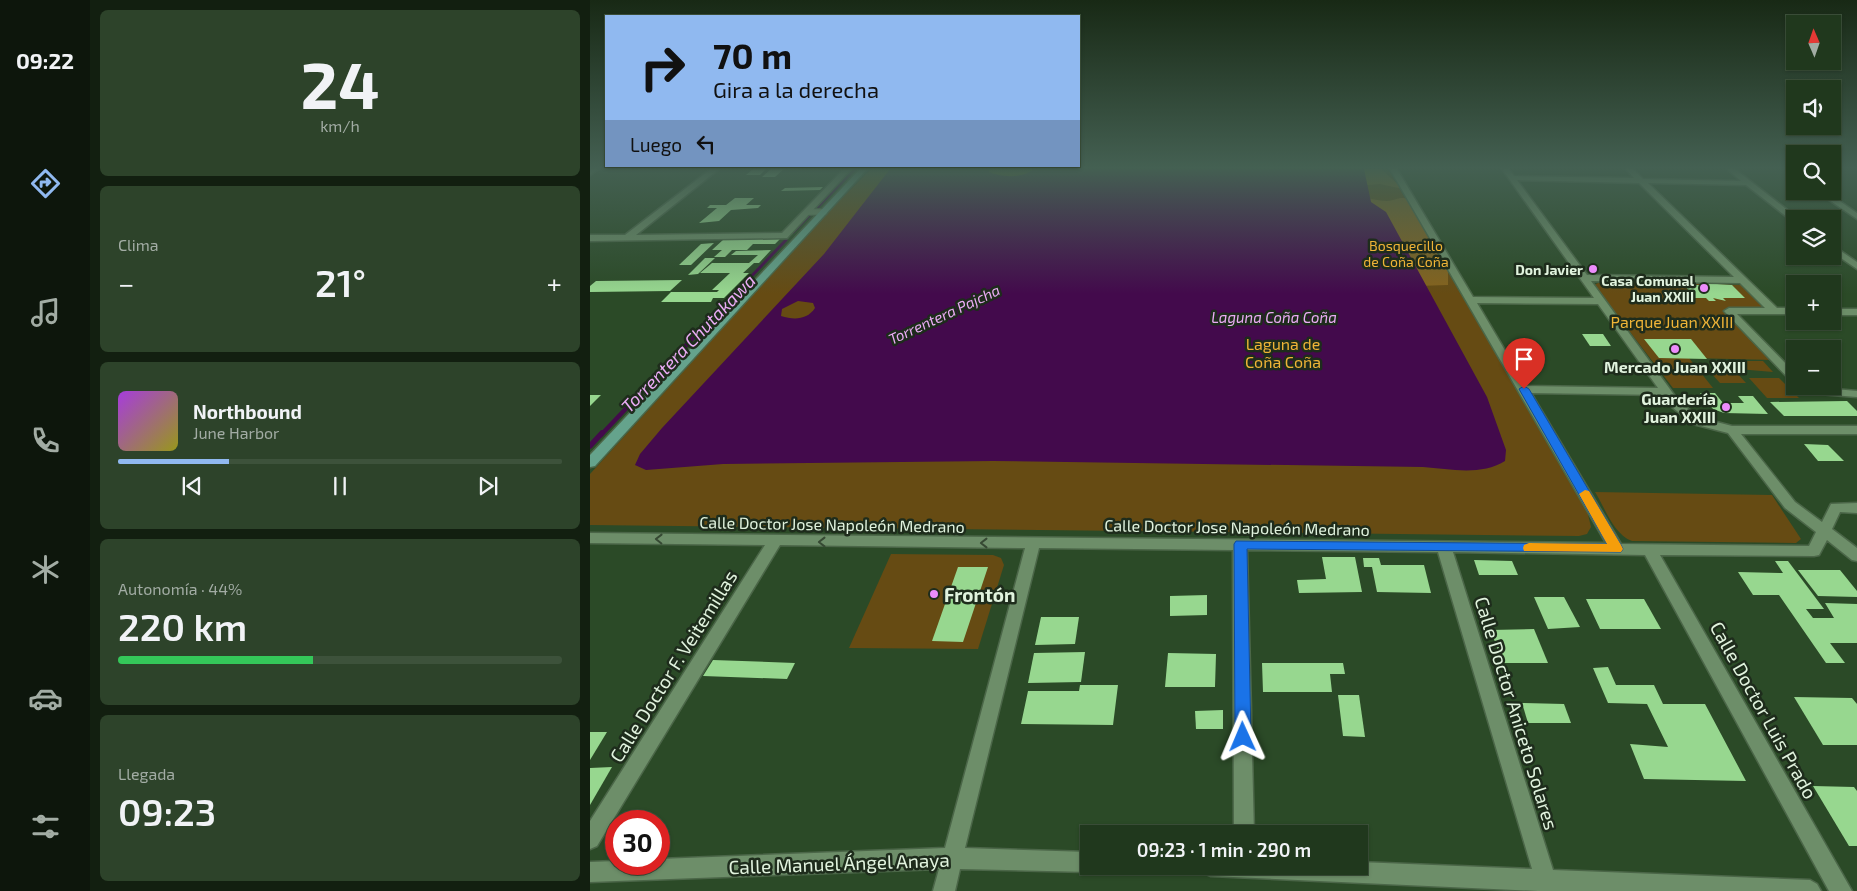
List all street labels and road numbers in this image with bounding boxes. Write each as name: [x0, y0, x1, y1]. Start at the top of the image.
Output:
street label: Calle Doctor Jose Napoleón Medrano: [699, 512, 965, 536]
street label: Calle Doctor Jose Napoleón Medrano: [1104, 515, 1370, 539]
street label: Calle Doctor F. Veitemillas: [604, 566, 742, 766]
street label: Calle Doctor Aniceto Solares: [1471, 594, 1563, 832]
street label: Calle Doctor Luis Prado: [1706, 617, 1822, 803]
street label: Calle Manuel Ángel Anaya: [728, 848, 950, 878]

